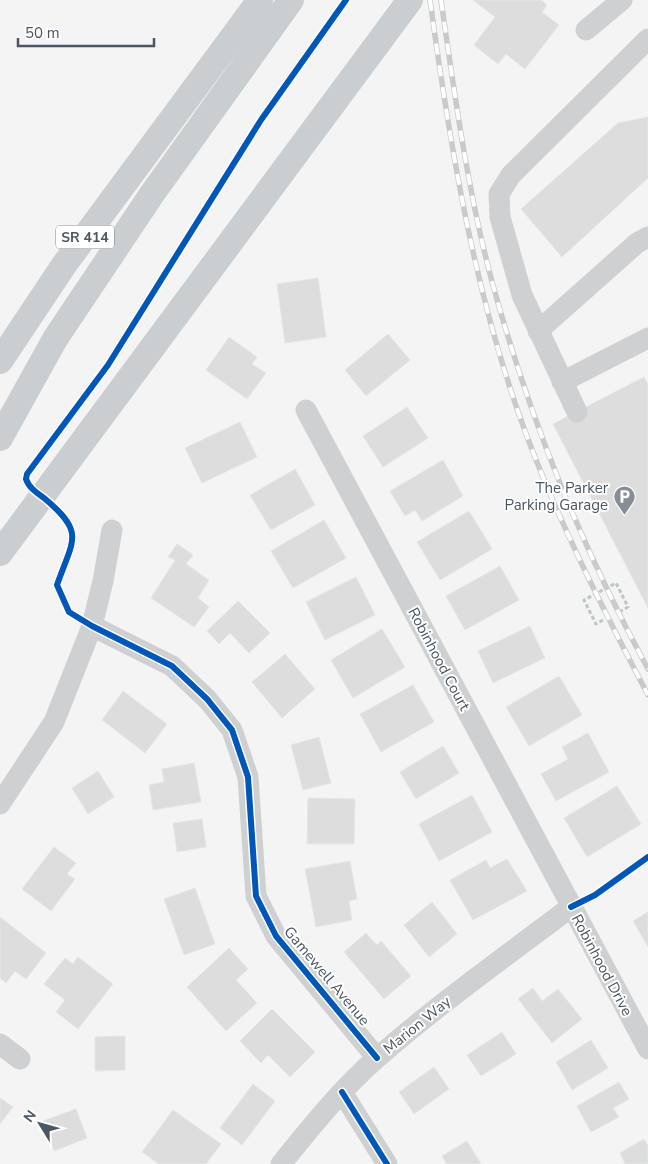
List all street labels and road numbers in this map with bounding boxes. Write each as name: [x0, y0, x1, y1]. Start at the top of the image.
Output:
road number: SR 414: [56, 226, 114, 248]
street label: Robinhood Court: [403, 604, 475, 715]
street label: Robinhood Drive: [567, 911, 637, 1019]
street label: Gamewell Avenue: [280, 922, 374, 1030]
street label: Marion Way: [379, 991, 455, 1058]

